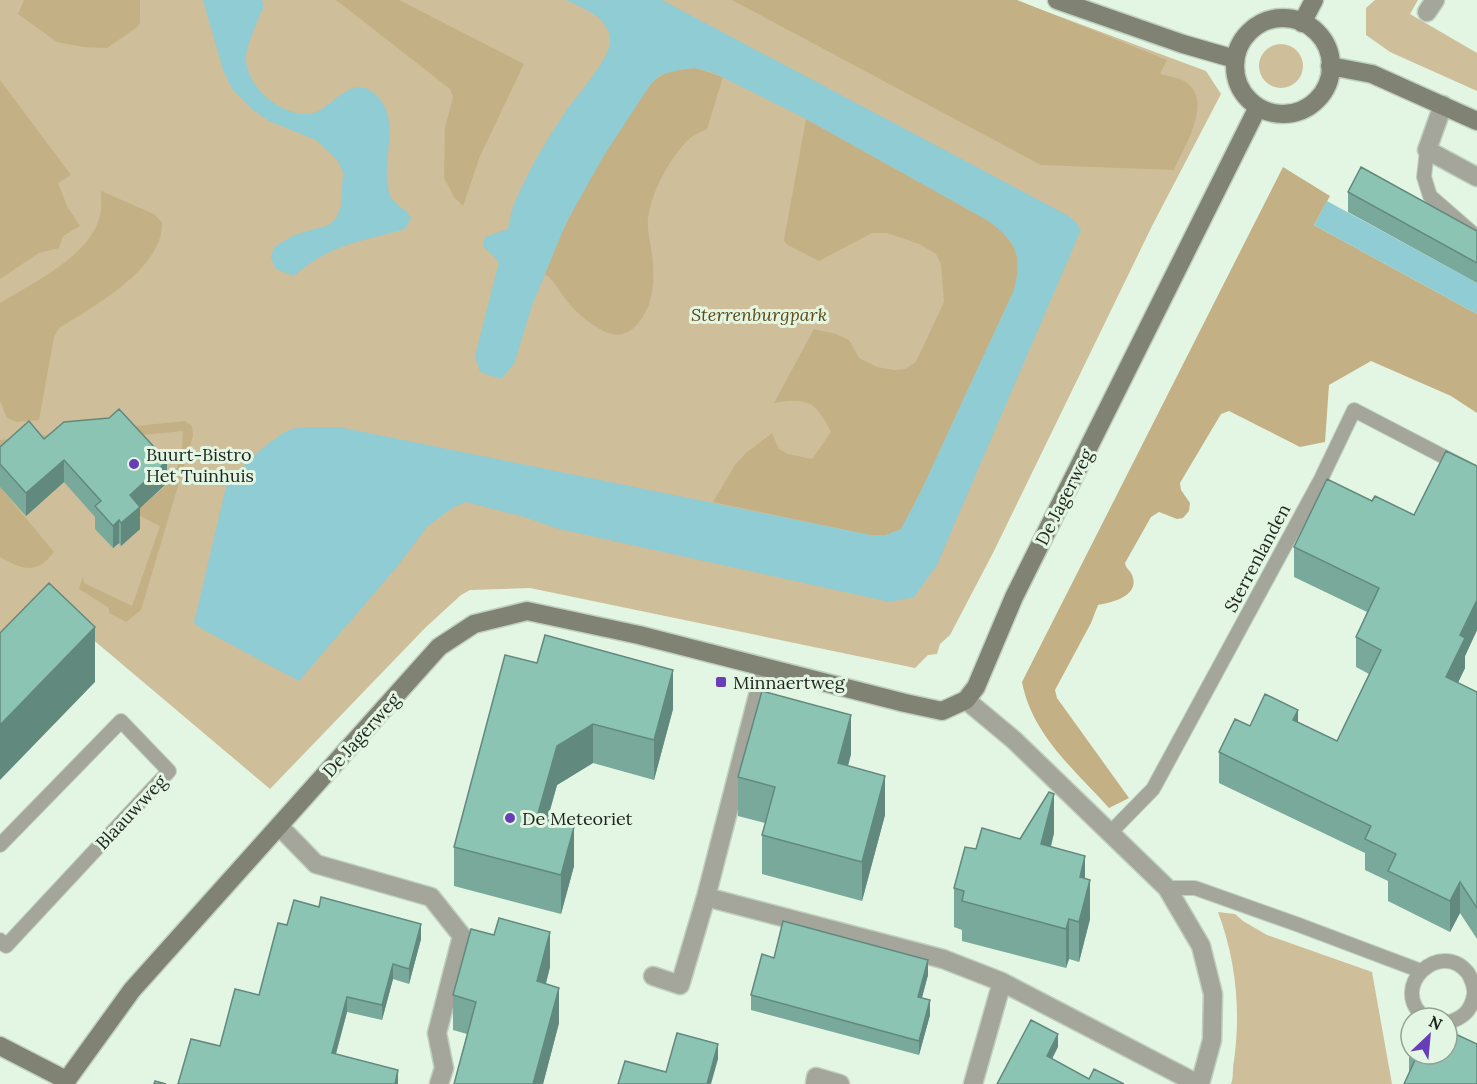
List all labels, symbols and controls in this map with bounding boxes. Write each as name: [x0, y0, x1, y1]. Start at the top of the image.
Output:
park label: Sterrenburgpark: [691, 303, 827, 326]
place label: Buurt-Bistro Het Tuinhuis: [146, 443, 254, 487]
street label: De Jagerweg: [1030, 444, 1099, 549]
marker: Buurt-Bistro Het Tuinhuis: [127, 457, 141, 471]
street label: Sterrenlanden: [1219, 500, 1295, 616]
place label: Minnaertweg: [733, 671, 846, 694]
marker: Minnaertweg: [714, 675, 728, 689]
street label: De Jagerweg: [317, 687, 405, 782]
street label: Blaauwweg: [91, 769, 172, 854]
place label: De Meteoriet: [522, 807, 633, 830]
marker: De Meteoriet: [503, 811, 517, 825]
north arrow: [1399, 1006, 1459, 1066]
text: N: [1426, 1011, 1446, 1034]

